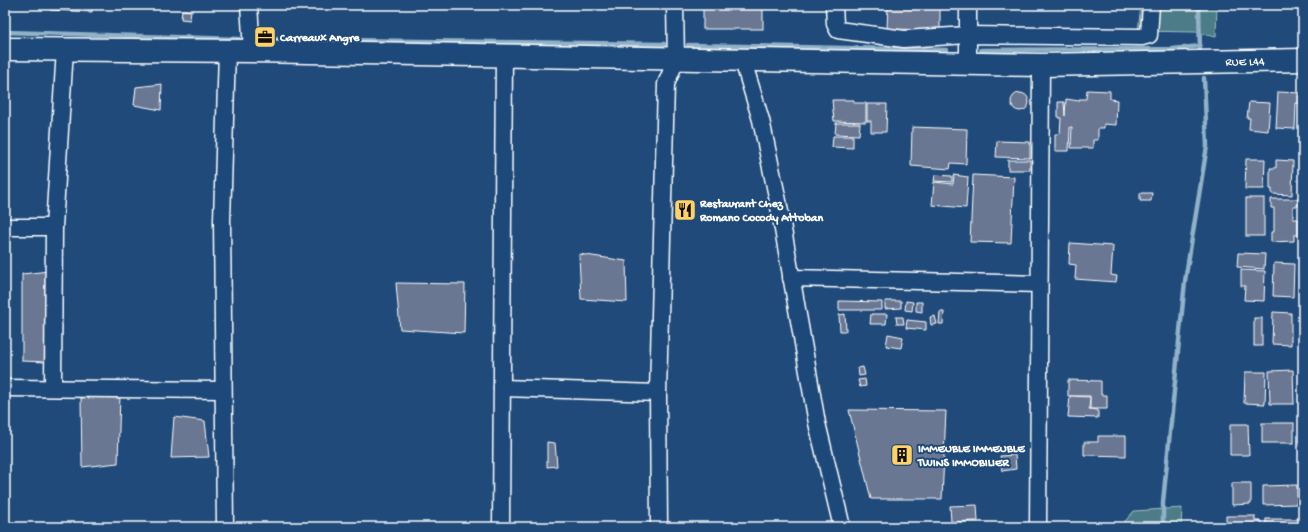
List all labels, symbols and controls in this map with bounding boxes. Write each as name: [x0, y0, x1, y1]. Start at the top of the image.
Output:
office icon: Carreaux Angre: [252, 24, 278, 50]
place label: Carreaux Angre: [279, 32, 360, 46]
street label: RUE L44: [1225, 56, 1265, 70]
restaurant icon: Restaurant Chez Romano Cocody Attoban: [672, 197, 698, 223]
place label: Restaurant Chez Romano Cocody Attoban: [699, 198, 823, 226]
building icon: IMMEUBLE IMMEUBLE TWINS IMMOBILIER: [889, 442, 915, 468]
place label: IMMEUBLE IMMEUBLE TWINS IMMOBILIER: [917, 443, 1026, 471]

